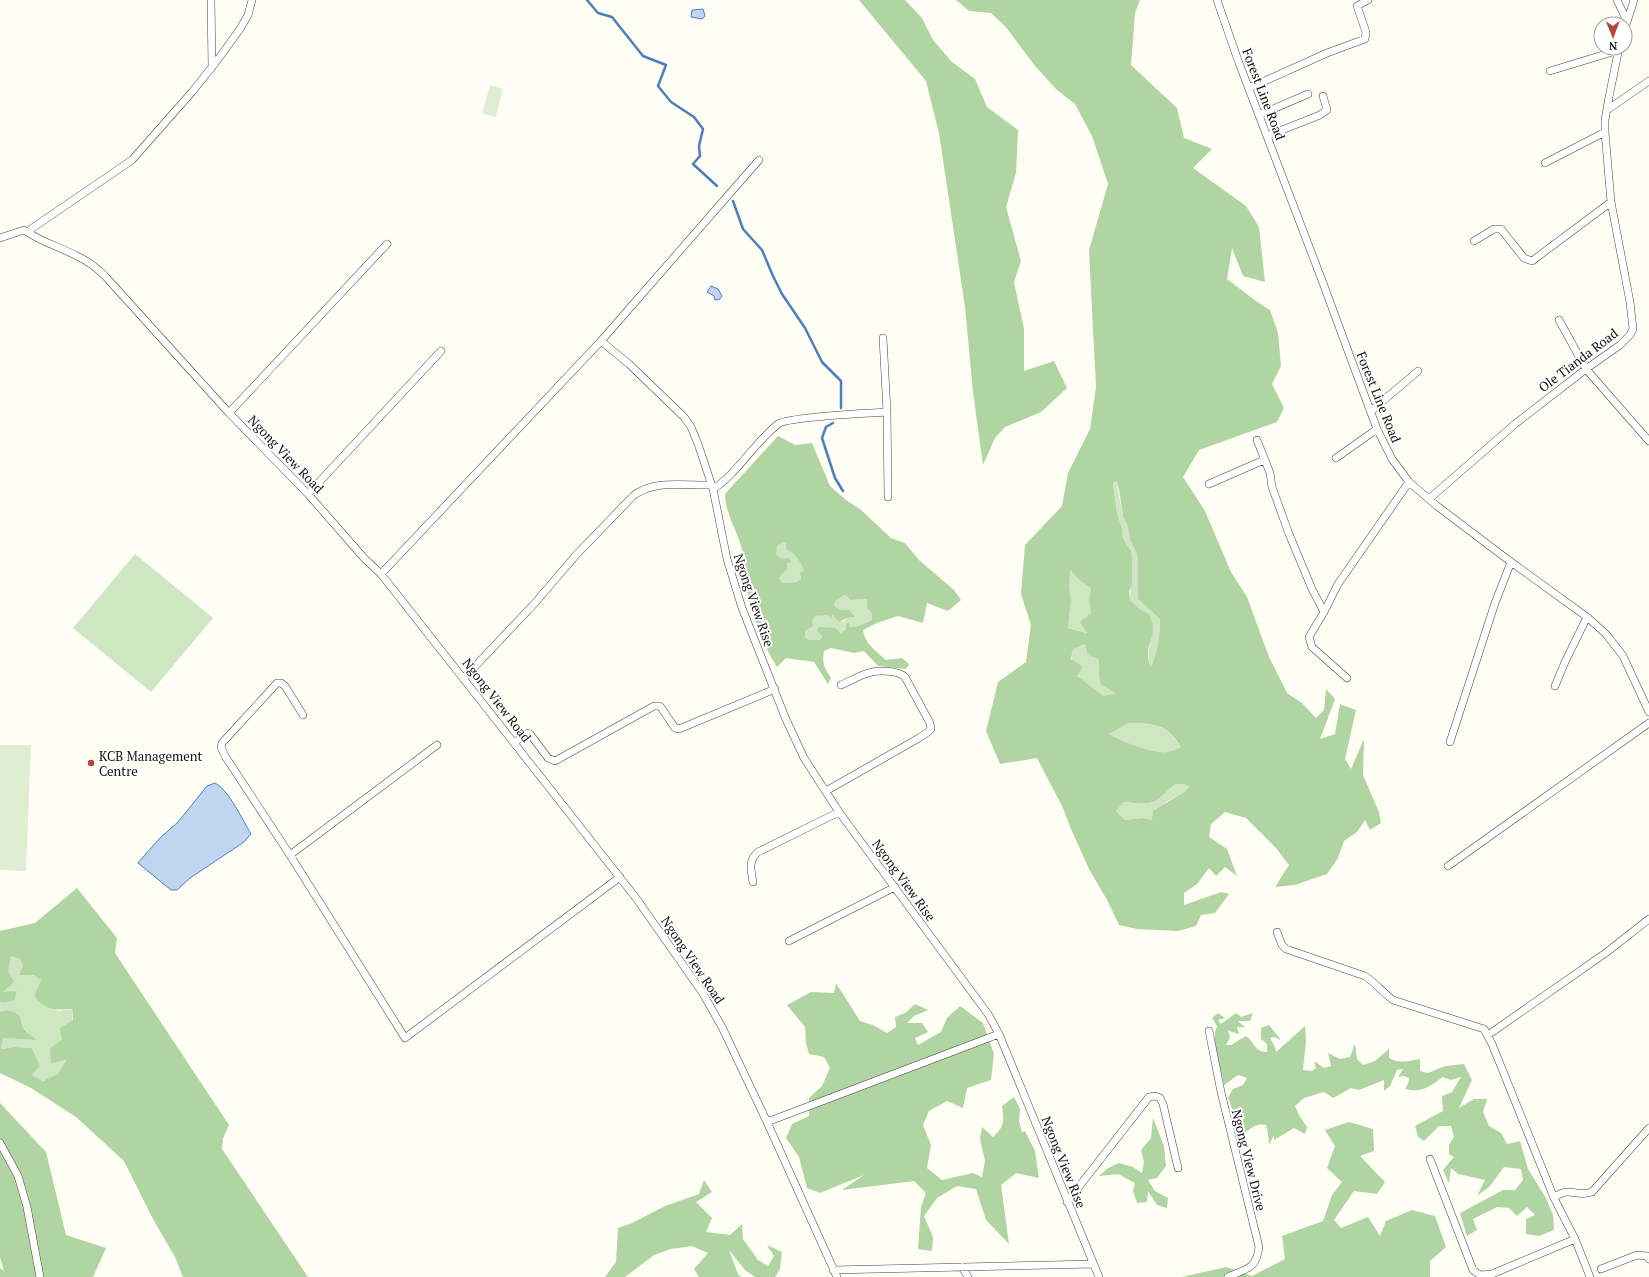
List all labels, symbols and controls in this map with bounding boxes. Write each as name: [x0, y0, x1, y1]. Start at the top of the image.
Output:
north arrow: [1593, 16, 1633, 56]
text: N: [1608, 39, 1617, 53]
street label: Forest Line Road: [1238, 46, 1290, 142]
street label: Ole Tianda Road: [1534, 324, 1622, 396]
street label: Forest Line Road: [1353, 349, 1405, 445]
street label: Ngong View Road: [244, 411, 328, 497]
street label: Ngong View Rise: [730, 551, 778, 649]
street label: Ngong View Road: [459, 654, 535, 746]
place label: KCB Management Centre: [99, 747, 202, 780]
marker: KCB Management Centre: [86, 758, 96, 768]
street label: Ngong View Rise: [868, 835, 940, 925]
street label: Ngong View Road: [657, 913, 729, 1007]
street label: Ngong View Drive: [1228, 1107, 1270, 1213]
street label: Ngong View Rise: [1037, 1114, 1091, 1210]

